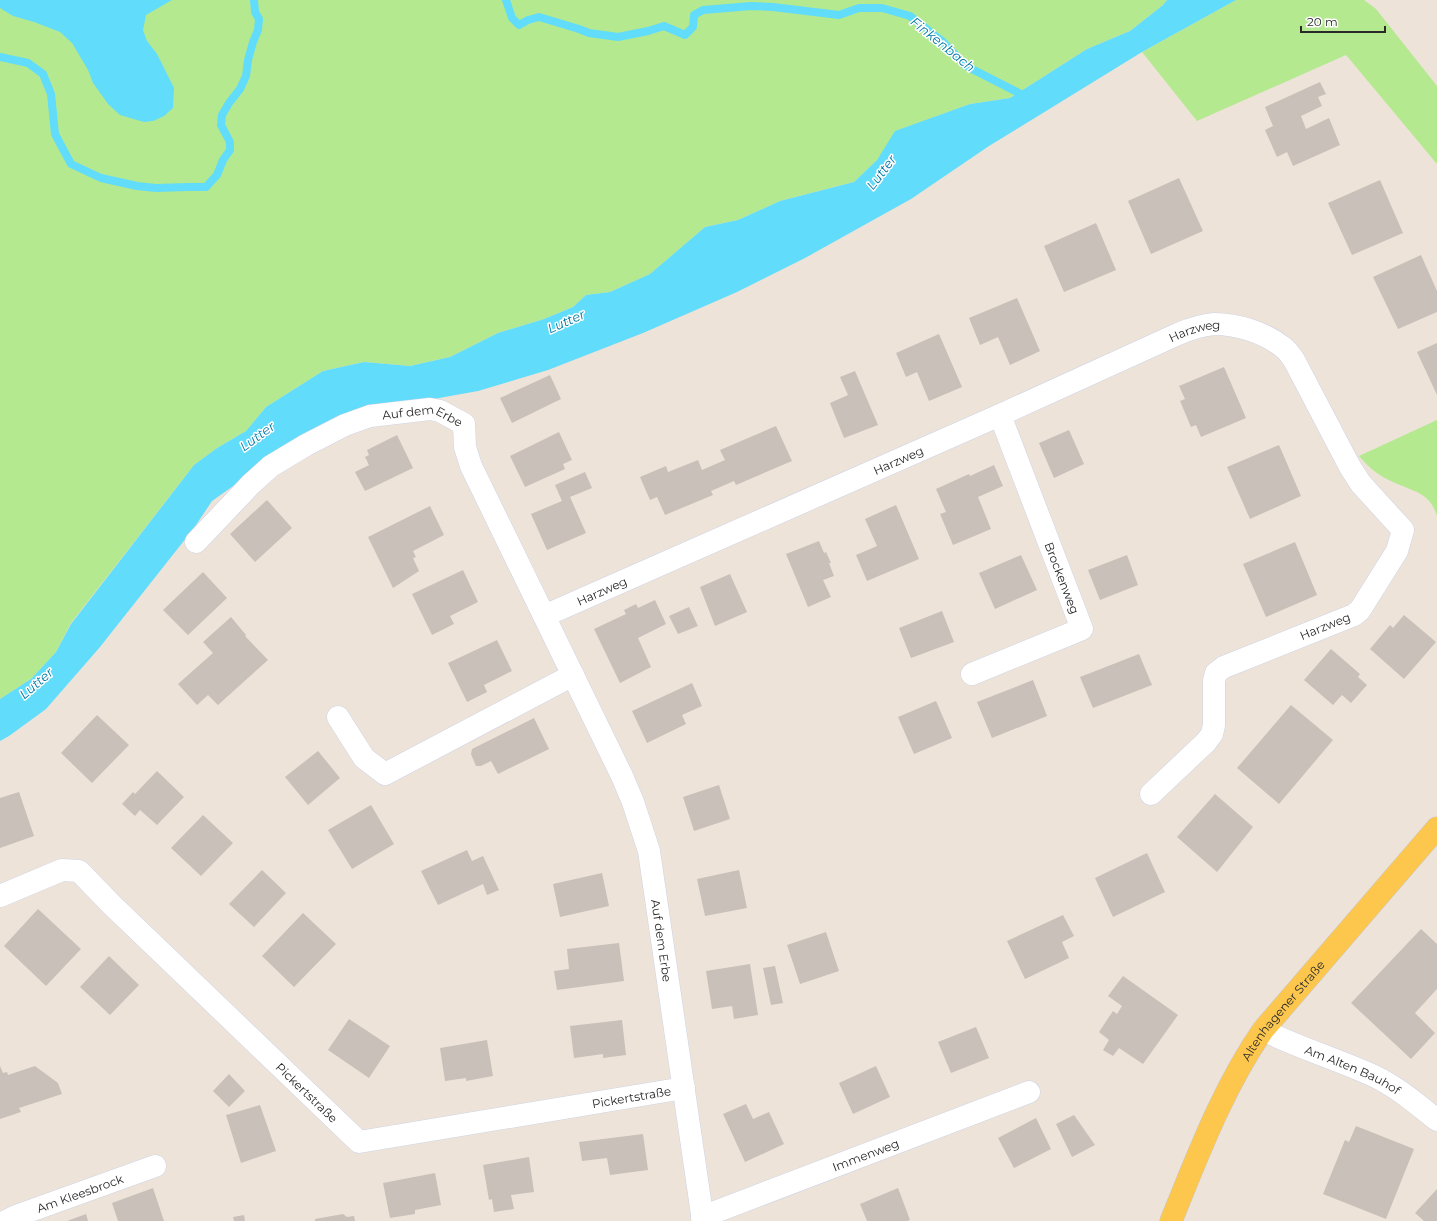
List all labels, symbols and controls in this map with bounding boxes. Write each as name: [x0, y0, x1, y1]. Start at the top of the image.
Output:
scale bar: [1301, 8, 1385, 34]
water label: Finkenbach: [908, 13, 978, 75]
text: 20 m: [1307, 14, 1338, 29]
water label: Lutter: [863, 151, 900, 193]
water label: Lutter: [545, 305, 588, 336]
street label: Harzweg: [1166, 316, 1221, 345]
street label: Auf dem Erbe: [381, 401, 466, 429]
water label: Lutter: [236, 417, 278, 454]
street label: Harzweg: [871, 442, 926, 478]
street label: Brockenweg: [1041, 540, 1083, 616]
street label: Harzweg: [574, 573, 629, 608]
street label: Harzweg: [1297, 609, 1353, 643]
water label: Lutter: [16, 663, 57, 702]
street label: Auf dem Erbe: [649, 898, 676, 983]
street label: Altenhagener Straße: [1238, 957, 1327, 1063]
street label: Am Alten Bauhof: [1303, 1041, 1404, 1098]
street label: Pickertstraße: [273, 1059, 341, 1125]
street label: Pickertstraße: [591, 1083, 672, 1111]
street label: Immenweg: [830, 1135, 901, 1174]
street label: Am Kleesbrock: [35, 1170, 126, 1215]

